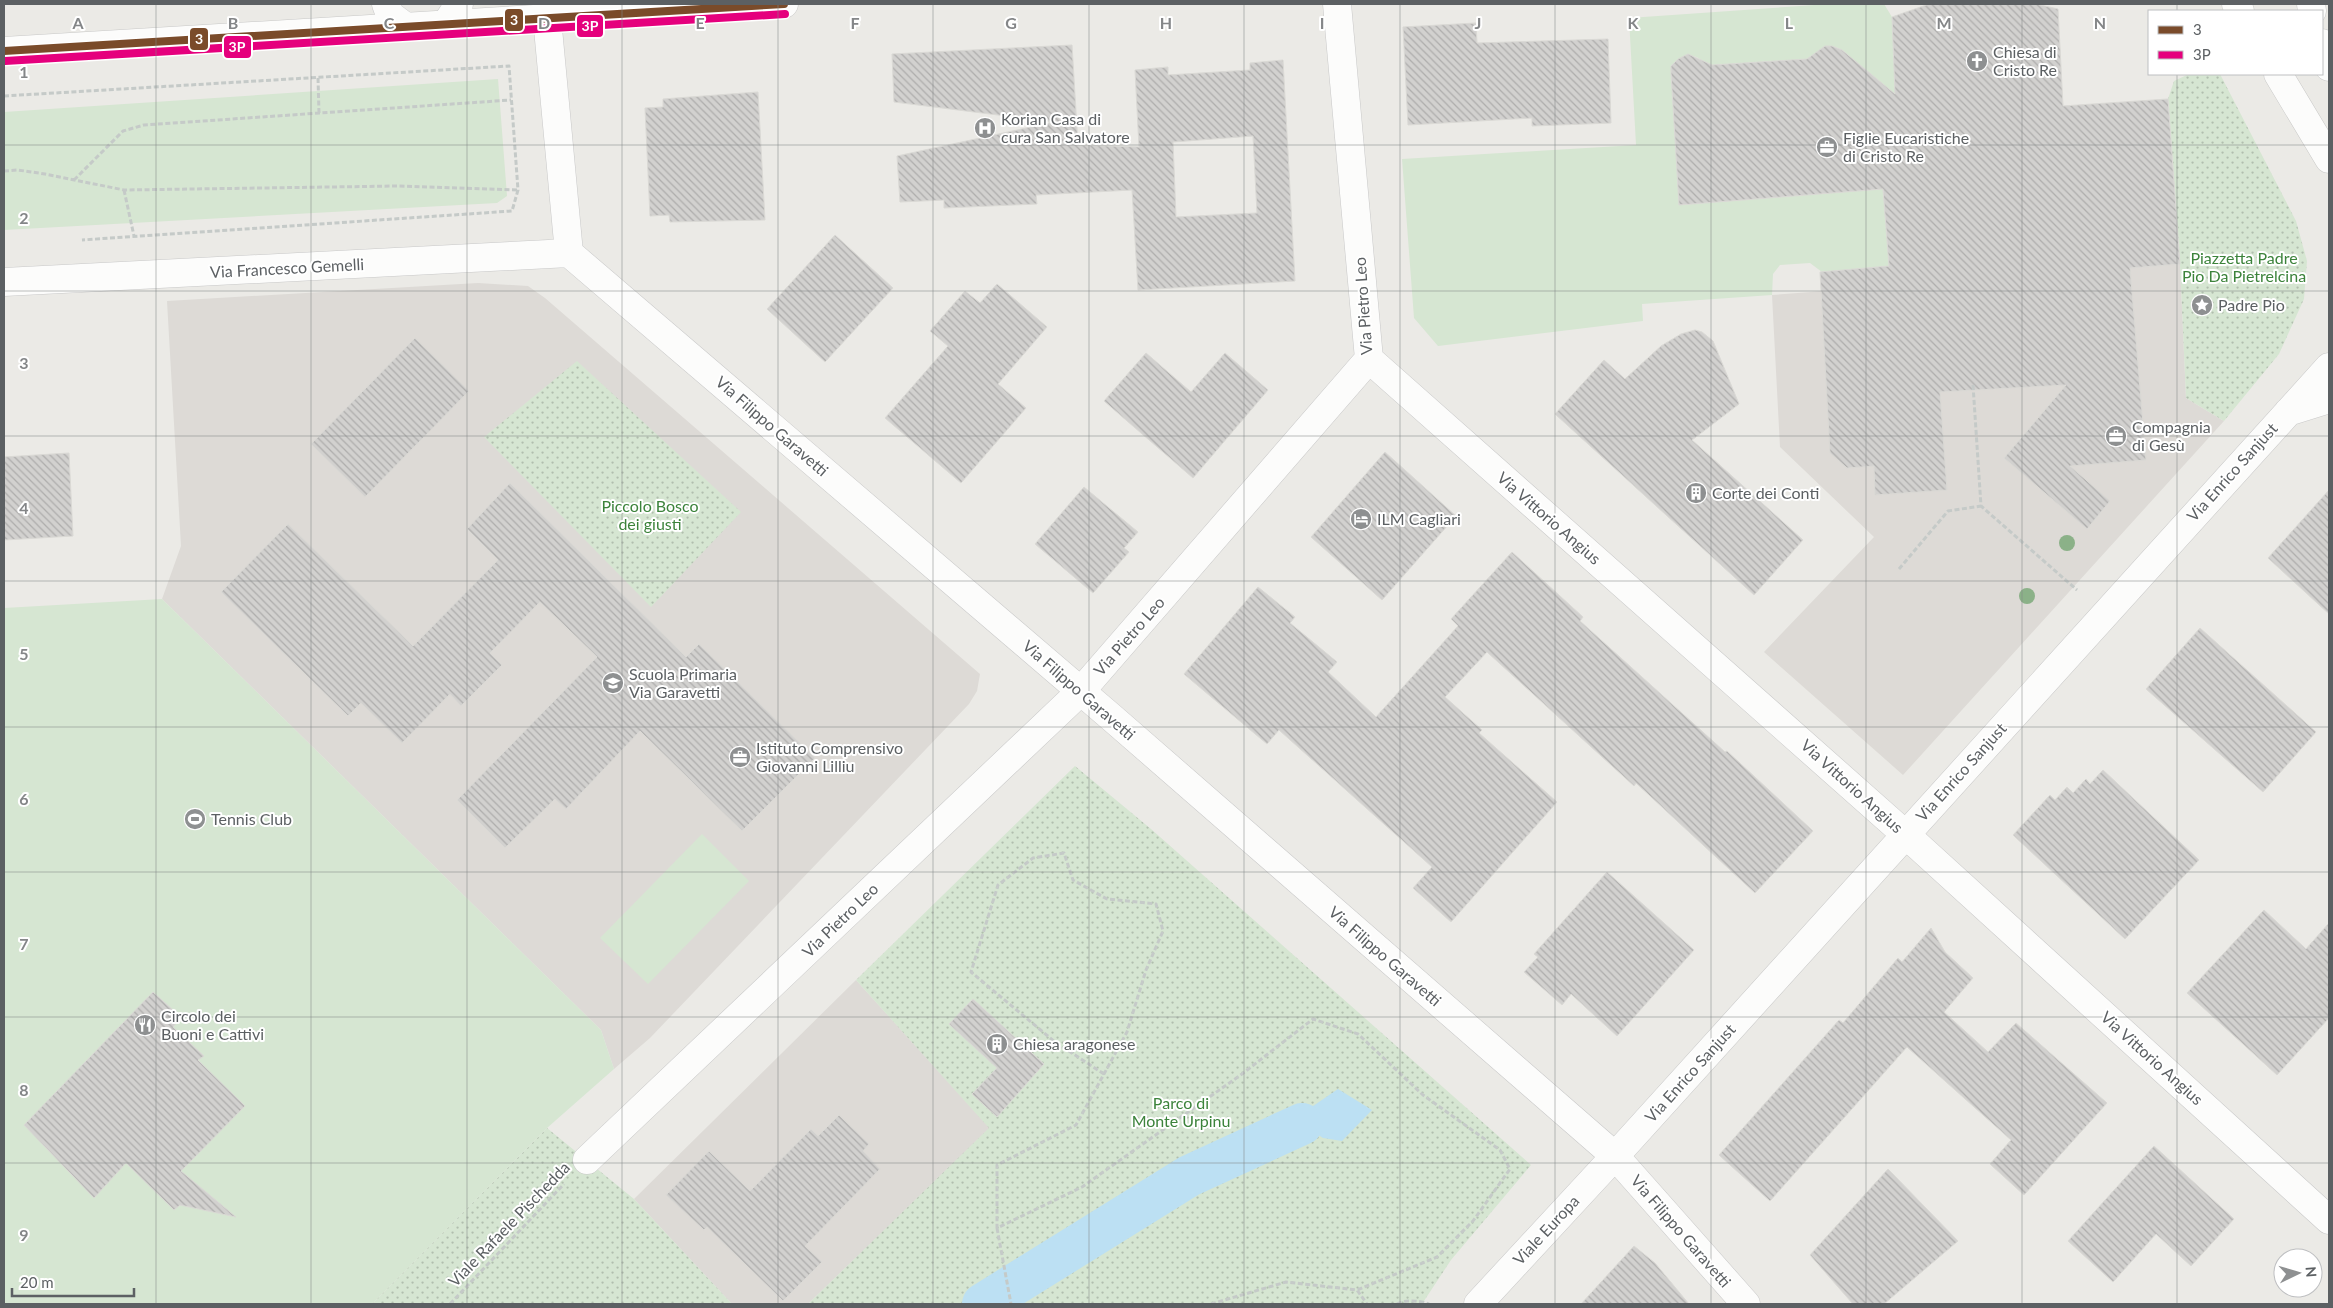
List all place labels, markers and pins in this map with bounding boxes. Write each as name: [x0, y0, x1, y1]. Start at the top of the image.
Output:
place label: Chiesa di Cristo Re: [1993, 42, 2057, 79]
church icon: Chiesa di Cristo Re: [1965, 49, 1989, 73]
place label: Korian Casa di cura San Salvatore: [1001, 109, 1130, 146]
hospital icon: Korian Casa di cura San Salvatore: [973, 116, 997, 140]
place label: Figlie Eucaristiche di Cristo Re: [1843, 128, 1969, 165]
office icon: Figlie Eucaristiche di Cristo Re: [1815, 135, 1839, 159]
place icon: Padre Pio: [2190, 293, 2214, 317]
place label: Padre Pio: [2218, 295, 2285, 314]
place label: Compagnia di Gesù: [2132, 417, 2211, 454]
office icon: Compagnia di Gesù: [2104, 424, 2128, 448]
building icon: Corte dei Conti: [1684, 481, 1708, 505]
place label: Corte dei Conti: [1712, 483, 1819, 502]
hotel icon: ILM Cagliari: [1349, 507, 1373, 531]
place label: ILM Cagliari: [1377, 509, 1461, 528]
place label: Scuola Primaria Via Garavetti: [629, 664, 737, 701]
school or university icon: Scuola Primaria Via Garavetti: [601, 671, 625, 695]
place label: Istituto Comprensivo Giovanni Lilliu: [756, 738, 903, 775]
office icon: Istituto Comprensivo Giovanni Lilliu: [728, 745, 752, 769]
sports icon: Tennis Club: [183, 807, 207, 831]
place label: Tennis Club: [211, 809, 292, 828]
place label: Circolo dei Buoni e Cattivi: [161, 1006, 264, 1043]
restaurant icon: Circolo dei Buoni e Cattivi: [133, 1013, 157, 1037]
building icon: Chiesa aragonese: [985, 1032, 1009, 1056]
place label: Chiesa aragonese: [1013, 1034, 1136, 1053]

